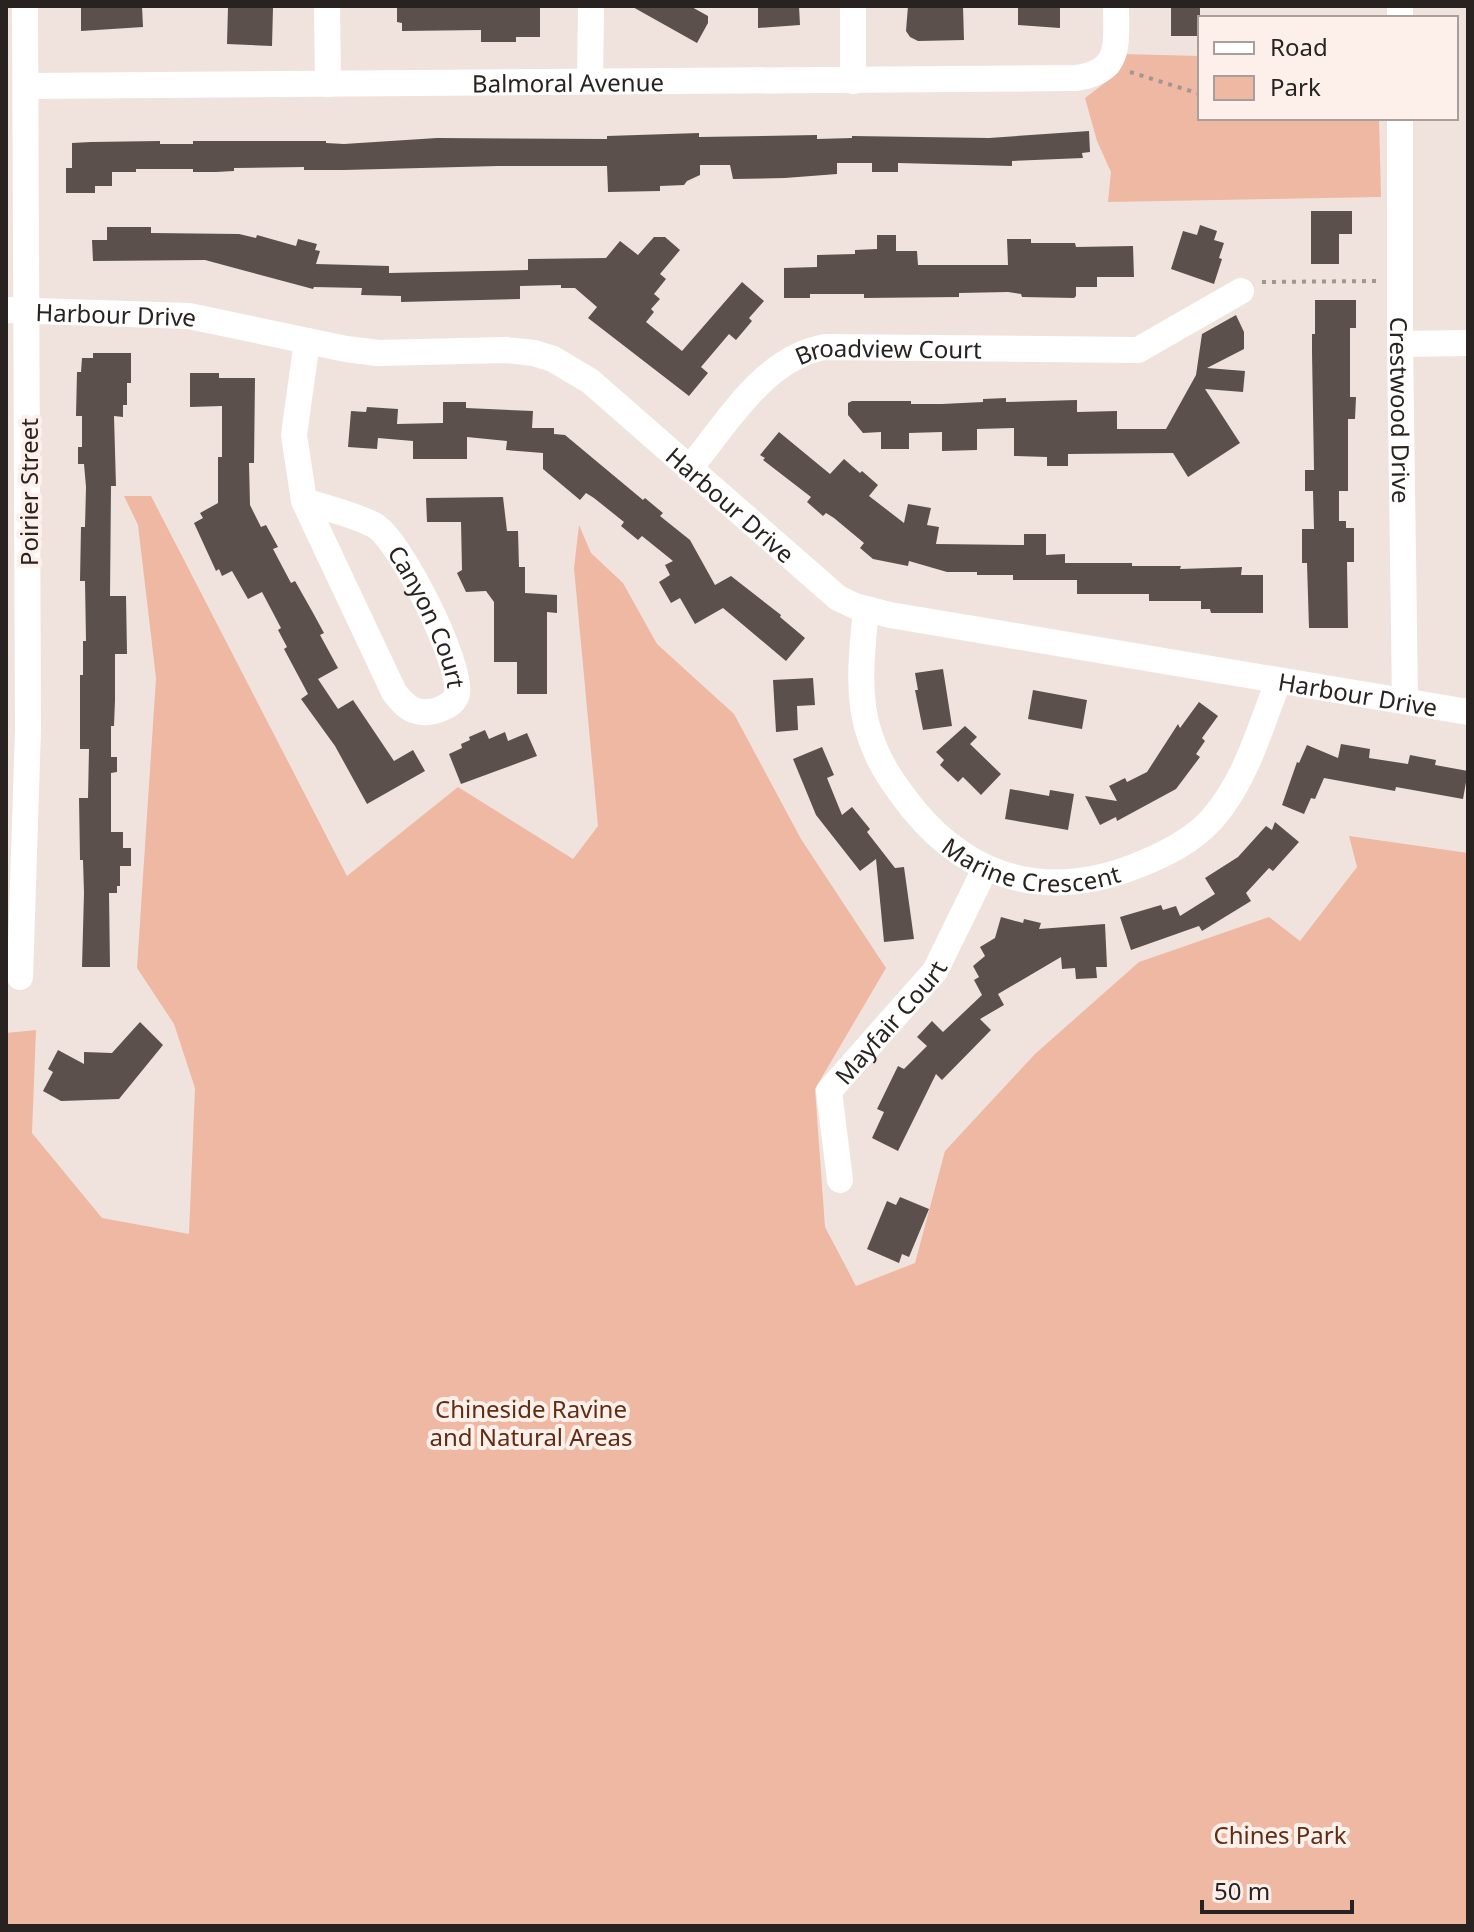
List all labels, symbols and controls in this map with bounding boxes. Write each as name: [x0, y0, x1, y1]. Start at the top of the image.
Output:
legend: [1198, 16, 1458, 120]
text: Road: [1270, 30, 1328, 63]
street label: Balmoral Avenue: [472, 65, 664, 99]
text: Park: [1270, 70, 1321, 103]
street label: Harbour Drive: [35, 294, 200, 334]
street label: Crestwood Drive: [1383, 317, 1419, 504]
street label: Broadview Court: [789, 330, 982, 372]
street label: Poirier Street: [12, 418, 45, 566]
street label: Harbour Drive: [659, 439, 802, 570]
street label: Canyon Court: [381, 538, 474, 690]
street label: Harbour Drive: [1276, 664, 1440, 723]
street label: Marine Crescent: [936, 829, 1124, 899]
street label: Mayfair Court: [827, 955, 954, 1091]
park label: Chineside Ravine and Natural Areas: [429, 1392, 633, 1453]
park label: Chines Park: [1213, 1818, 1347, 1851]
scale bar: [1202, 1864, 1352, 1914]
text: 50 m: [1214, 1874, 1270, 1907]

